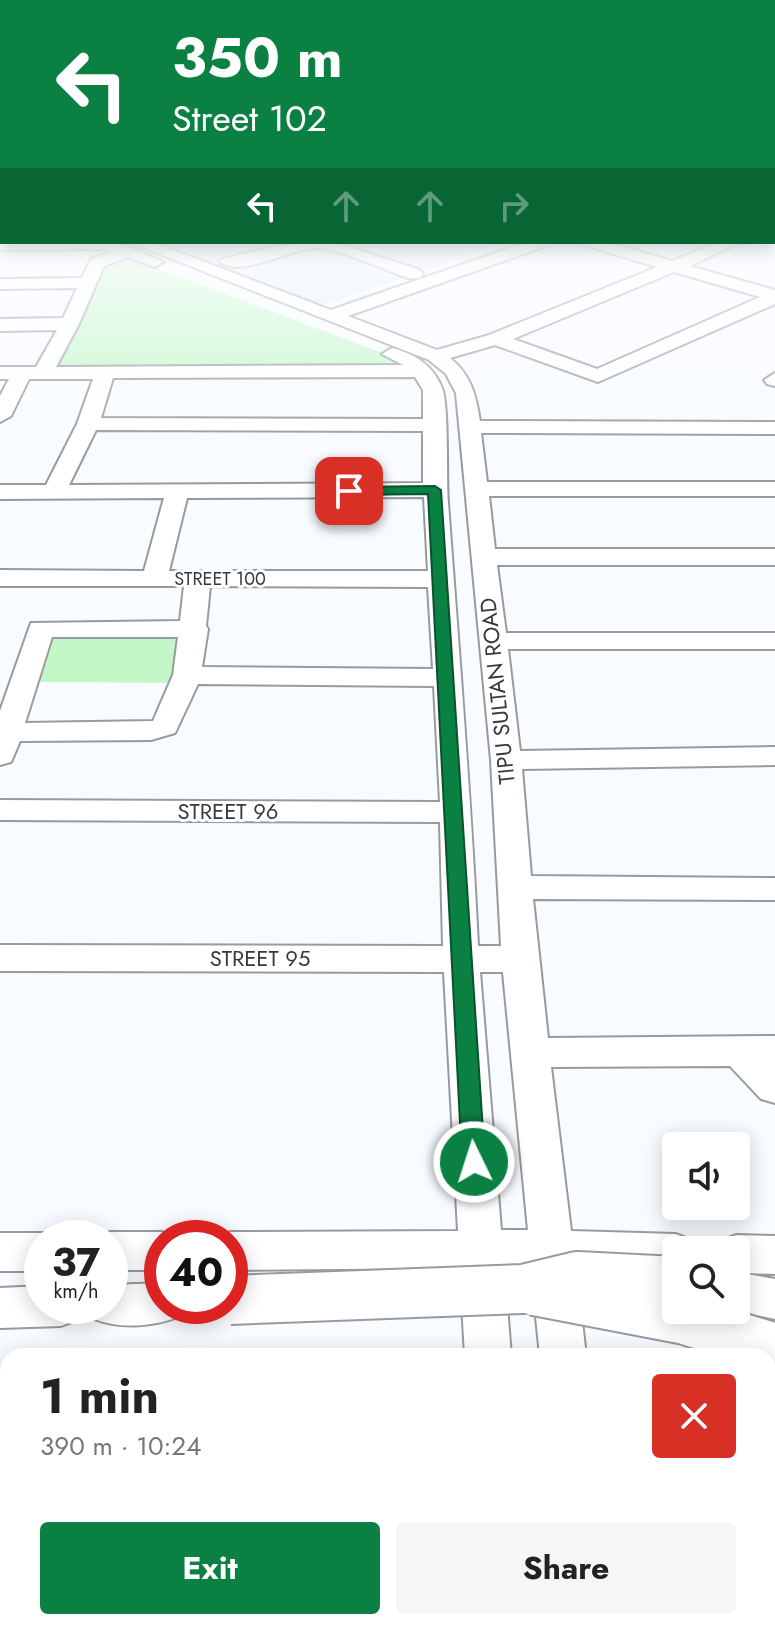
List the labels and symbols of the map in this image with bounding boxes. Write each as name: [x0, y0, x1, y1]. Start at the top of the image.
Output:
pin: [315, 457, 383, 525]
street label: STREET 100: [174, 566, 266, 592]
street label: TIPU SULTAN ROAD: [471, 596, 523, 786]
street label: STREET 96: [178, 795, 278, 827]
street label: STREET 95: [210, 942, 310, 974]
position arrow: [432, 1120, 516, 1204]
speed limit sign: 40: [144, 1220, 248, 1324]

